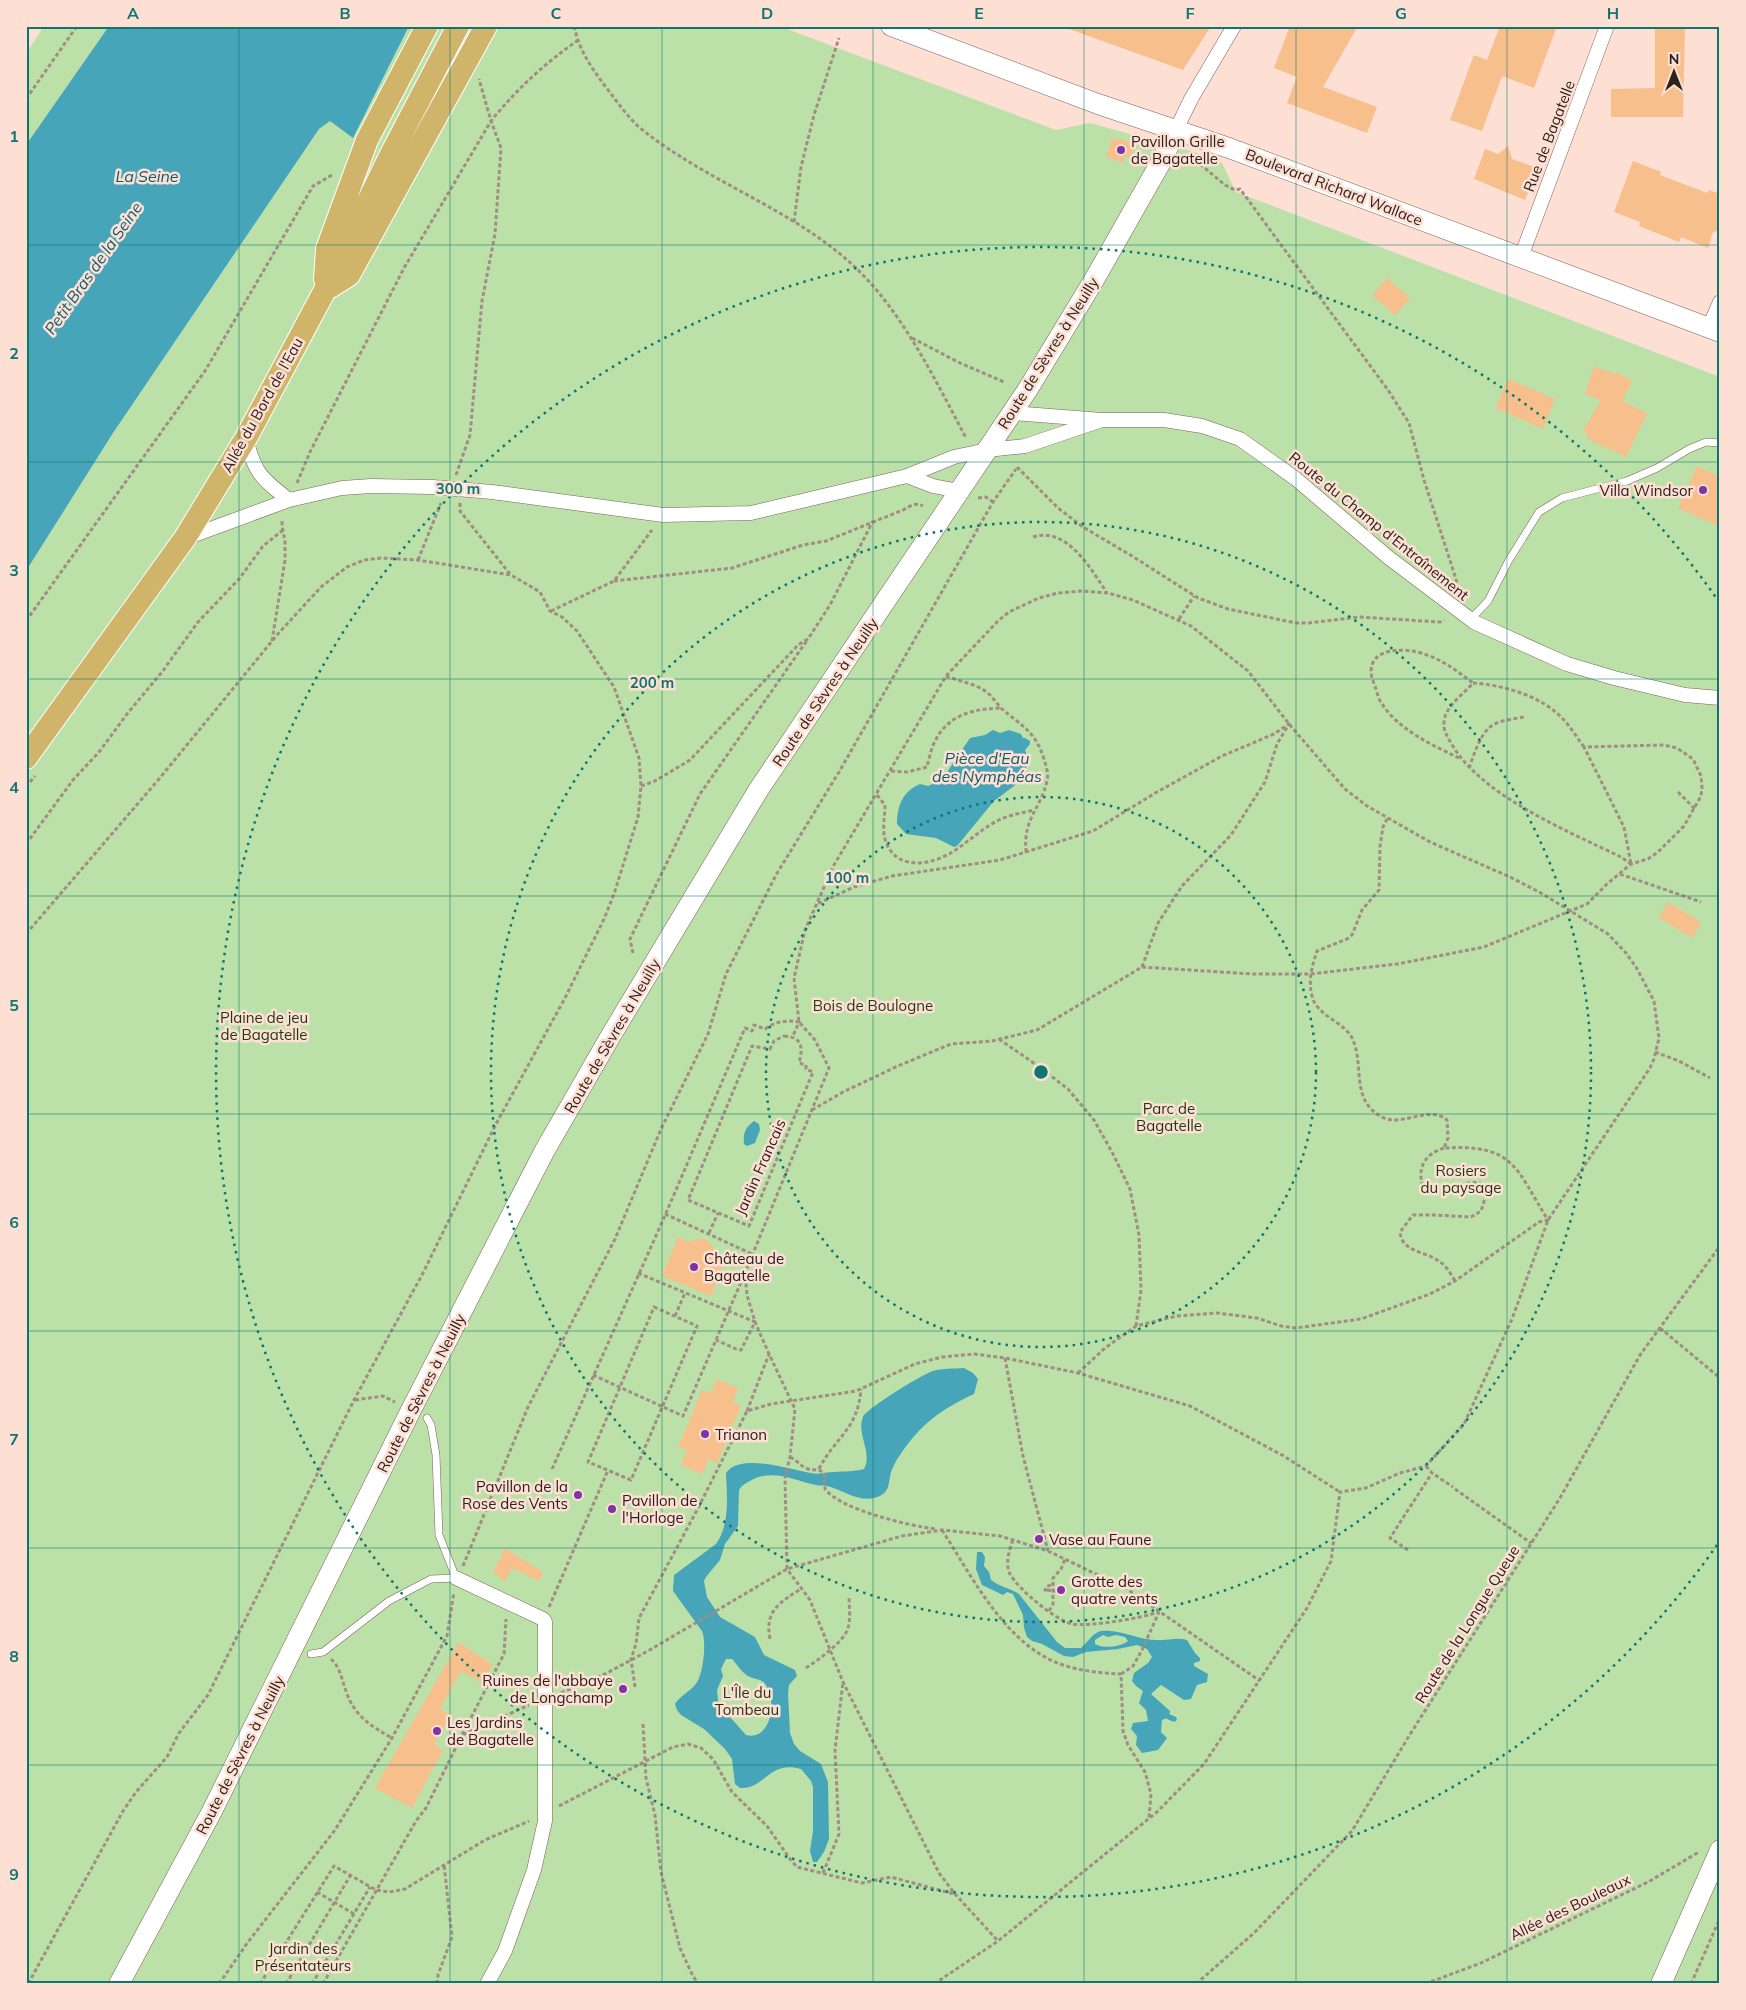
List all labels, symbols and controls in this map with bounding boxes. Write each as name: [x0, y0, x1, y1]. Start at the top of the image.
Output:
text: A: [127, 3, 139, 23]
text: B: [339, 3, 351, 23]
text: C: [551, 3, 562, 23]
text: D: [761, 3, 773, 23]
text: E: [974, 3, 984, 23]
text: F: [1185, 3, 1195, 23]
text: G: [1395, 3, 1407, 23]
text: H: [1607, 3, 1619, 23]
north arrow: [1648, 48, 1698, 98]
text: N: [1669, 50, 1679, 68]
street label: Rue de Bagatelle: [1519, 77, 1579, 195]
text: 1: [9, 126, 19, 146]
place label: Pavillon Grille de Bagatelle: [1131, 132, 1225, 168]
marker: Pavillon Grille de Bagatelle: [1115, 144, 1127, 156]
street label: Boulevard Richard Wallace: [1243, 144, 1425, 230]
water label: La Seine: [115, 166, 179, 186]
water label: Petit Bras de la Seine: [40, 198, 146, 338]
street label: Route de Sèvres à Neuilly: [993, 273, 1103, 432]
street label: Allée du Bord de l'Eau: [217, 334, 307, 476]
text: 2: [9, 343, 19, 363]
street label: Route du Champ d'Entraînement: [1285, 448, 1473, 604]
text: 300 m: [436, 479, 480, 498]
place label: Villa Windsor: [1599, 481, 1694, 500]
marker: Villa Windsor: [1697, 484, 1709, 496]
text: 3: [9, 560, 19, 580]
street label: Route de Sèvres à Neuilly: [768, 614, 882, 770]
text: 200 m: [630, 673, 674, 692]
water label: Pièce d'Eau des Nymphéas: [932, 748, 1042, 786]
text: 4: [9, 777, 19, 797]
text: 100 m: [825, 868, 869, 887]
street label: Route de Sèvres à Neuilly: [560, 955, 664, 1117]
text: 5: [9, 995, 19, 1015]
park label: Bois de Boulogne: [813, 996, 933, 1015]
park label: Plaine de jeu de Bagatelle: [220, 1008, 308, 1044]
centre of rings: [1032, 1063, 1050, 1081]
park label: Parc de Bagatelle: [1136, 1099, 1202, 1135]
street label: Jardin Francais: [730, 1116, 790, 1218]
park label: Rosiers du paysage: [1421, 1161, 1501, 1197]
text: 6: [9, 1212, 19, 1232]
place label: Château de Bagatelle: [704, 1249, 784, 1285]
marker: Château de Bagatelle: [688, 1261, 700, 1273]
street label: Route de Sèvres à Neuilly: [373, 1310, 469, 1476]
place label: Trianon: [715, 1425, 767, 1444]
marker: Trianon: [699, 1428, 711, 1440]
text: 7: [9, 1429, 19, 1449]
place label: Pavillon de la Rose des Vents: [462, 1477, 568, 1513]
marker: Pavillon de la Rose des Vents: [572, 1489, 584, 1501]
place label: Pavillon de l'Horloge: [622, 1491, 697, 1527]
marker: Pavillon de l'Horloge: [606, 1503, 618, 1515]
place label: Vase au Faune: [1049, 1530, 1151, 1549]
marker: Vase au Faune: [1033, 1533, 1045, 1545]
street label: Route de la Longue Queue: [1411, 1542, 1523, 1706]
place label: Grotte des quatre vents: [1071, 1572, 1158, 1608]
marker: Grotte des quatre vents: [1055, 1584, 1067, 1596]
text: 8: [9, 1646, 19, 1666]
place label: Ruines de l'abbaye de Longchamp: [482, 1671, 613, 1707]
street label: Route de Sèvres à Neuilly: [192, 1672, 288, 1838]
marker: Ruines de l'abbaye de Longchamp: [617, 1683, 629, 1695]
park label: L'Île du Tombeau: [715, 1683, 779, 1719]
place label: Les Jardins de Bagatelle: [447, 1713, 534, 1749]
marker: Les Jardins de Bagatelle: [431, 1725, 443, 1737]
text: 9: [9, 1864, 19, 1884]
street label: Allée des Bouleaux: [1507, 1870, 1633, 1944]
park label: Jardin des Présentateurs: [255, 1939, 351, 1975]

